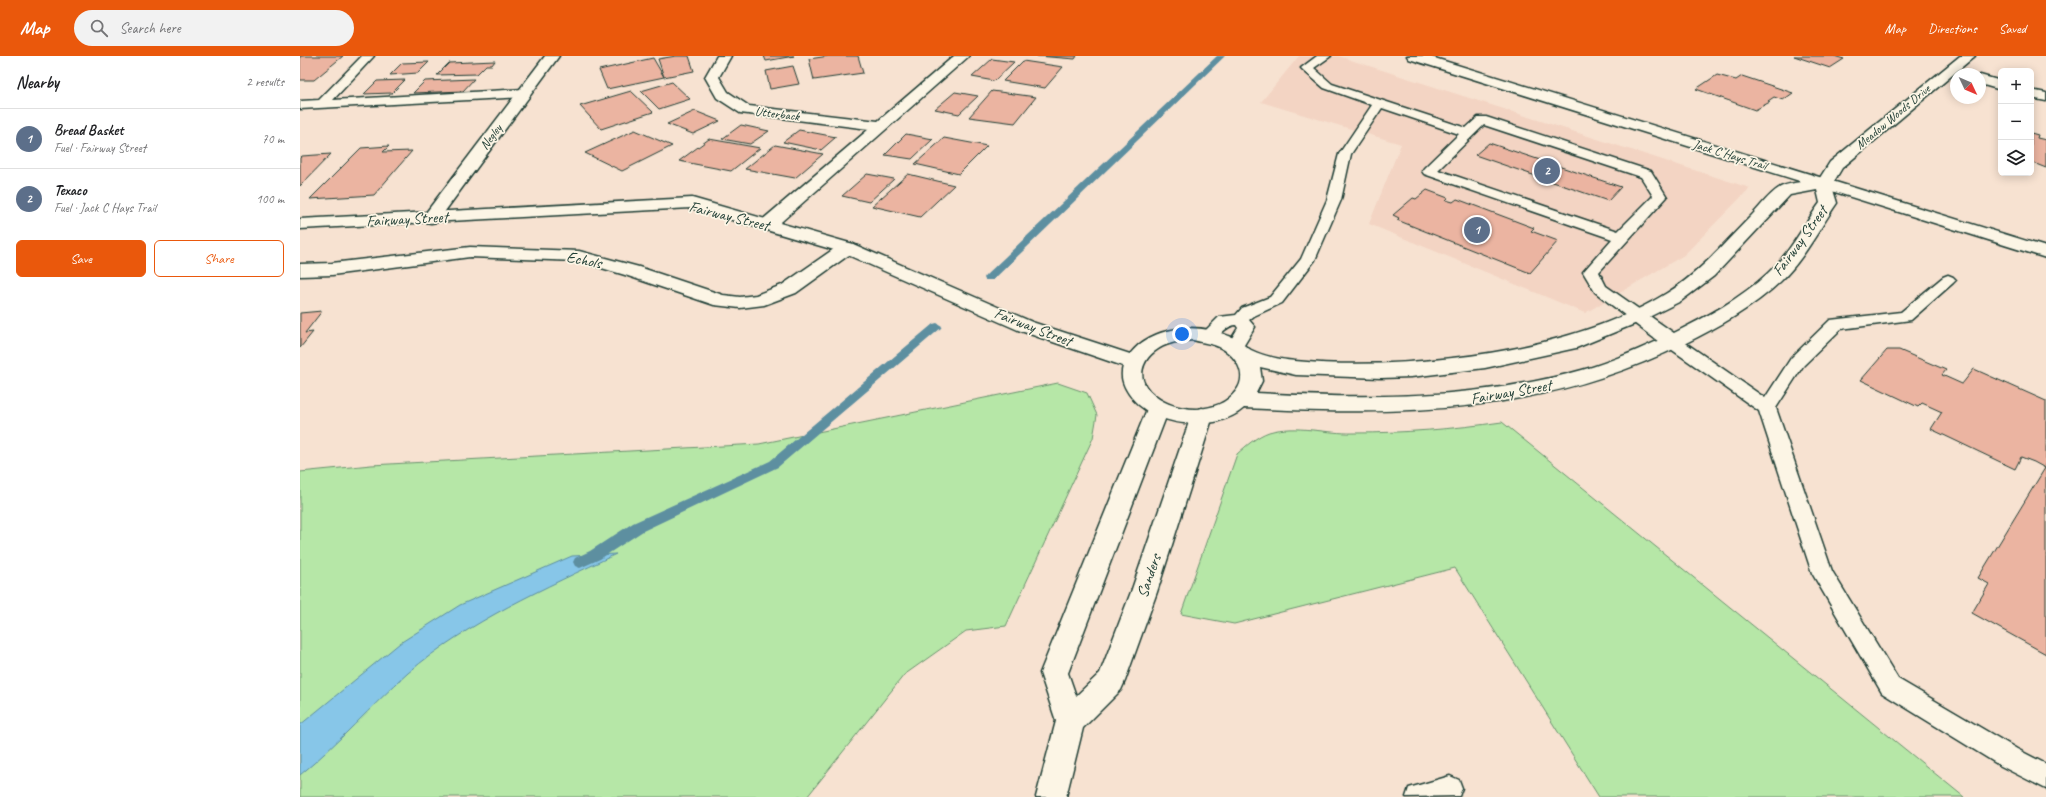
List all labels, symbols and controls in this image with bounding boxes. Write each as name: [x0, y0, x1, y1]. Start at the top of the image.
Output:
search box: [74, 10, 354, 46]
text: Map: [20, 16, 50, 40]
icon: search: [88, 17, 110, 39]
text: Search here: [120, 19, 181, 38]
text: Map: [1885, 20, 1906, 37]
text: Directions: [1928, 20, 1977, 37]
text: Saved: [1999, 20, 2026, 37]
north arrow: [1950, 68, 1986, 104]
map controls: [1998, 68, 2034, 176]
button: +: [1998, 68, 2034, 104]
text: Nearby: [16, 72, 59, 93]
text: 2 results: [246, 74, 284, 90]
street label: Meadow Woods Drive: [1852, 81, 1934, 153]
street label: Utterback: [754, 103, 801, 125]
button: −: [1998, 104, 2034, 140]
street label: Negley: [476, 120, 507, 153]
text: Bread Basket: [54, 121, 123, 140]
text: 1: [26, 131, 32, 147]
text: 70 m: [262, 131, 284, 147]
street label: Jack C Hays Trail: [1690, 136, 1771, 175]
text: Fuel · Fairway Street: [54, 140, 146, 156]
button: layers: [1998, 140, 2034, 176]
pin: 2: [1534, 156, 1560, 186]
text: Texaco: [54, 181, 87, 200]
text: 2: [26, 191, 32, 207]
text: 100 m: [256, 191, 284, 207]
street label: Fairway Street: [687, 196, 774, 236]
text: Fuel · Jack C Hays Trail: [54, 200, 156, 216]
street label: Fairway Street: [1768, 200, 1834, 280]
street label: Fairway Street: [366, 207, 451, 231]
pin: 1: [1464, 215, 1490, 245]
button: Save: [16, 240, 146, 277]
button: Share: [154, 240, 284, 277]
street label: Echols: [565, 247, 605, 273]
street label: Fairway Street: [991, 303, 1077, 352]
your location: [1172, 324, 1192, 344]
street label: Fairway Street: [1469, 375, 1556, 409]
street label: Sanders: [1132, 550, 1166, 600]

